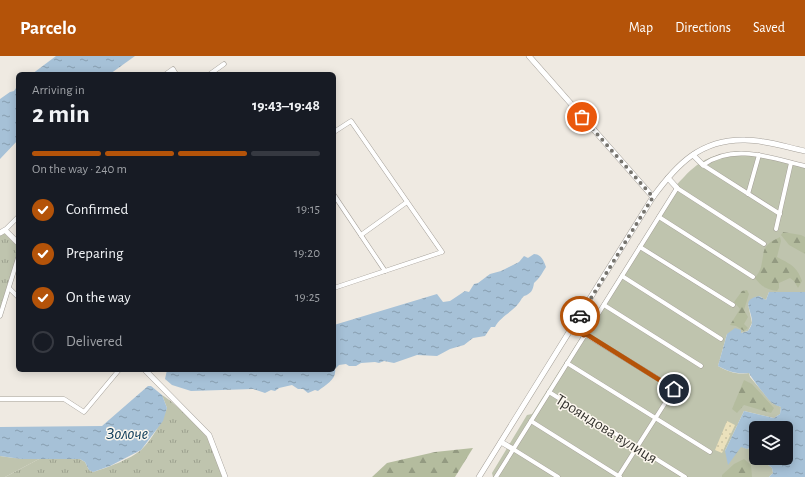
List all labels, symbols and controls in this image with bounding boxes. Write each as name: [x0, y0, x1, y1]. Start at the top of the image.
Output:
text: Parcelo: [20, 19, 76, 38]
text: Map: [629, 21, 653, 35]
text: Directions: [675, 21, 731, 35]
text: Saved: [753, 21, 785, 35]
text: Arriving in: [32, 84, 85, 97]
text: 19:43–19:48: [252, 98, 320, 113]
pin: [565, 100, 599, 134]
text: 2 min: [32, 101, 90, 127]
icon: bag: [571, 106, 593, 128]
text: On the way · 240 m: [32, 163, 127, 176]
icon: check: [32, 199, 54, 221]
text: Confirmed: [66, 202, 128, 217]
text: 19:15: [297, 203, 320, 216]
icon: check: [32, 243, 54, 265]
text: Preparing: [66, 246, 123, 261]
text: 19:20: [294, 247, 320, 260]
icon: check: [32, 287, 54, 309]
text: On the way: [66, 290, 131, 305]
text: 19:25: [295, 291, 320, 304]
courier: [560, 296, 600, 336]
icon: car: [569, 305, 591, 327]
text: Delivered: [66, 334, 123, 349]
pin: [657, 372, 691, 406]
icon: home: [663, 378, 685, 400]
street label: Трояндова вулиця: [552, 391, 660, 467]
map controls: [749, 421, 793, 465]
button: layers: [749, 421, 793, 465]
water label: Золоче: [106, 425, 148, 442]

